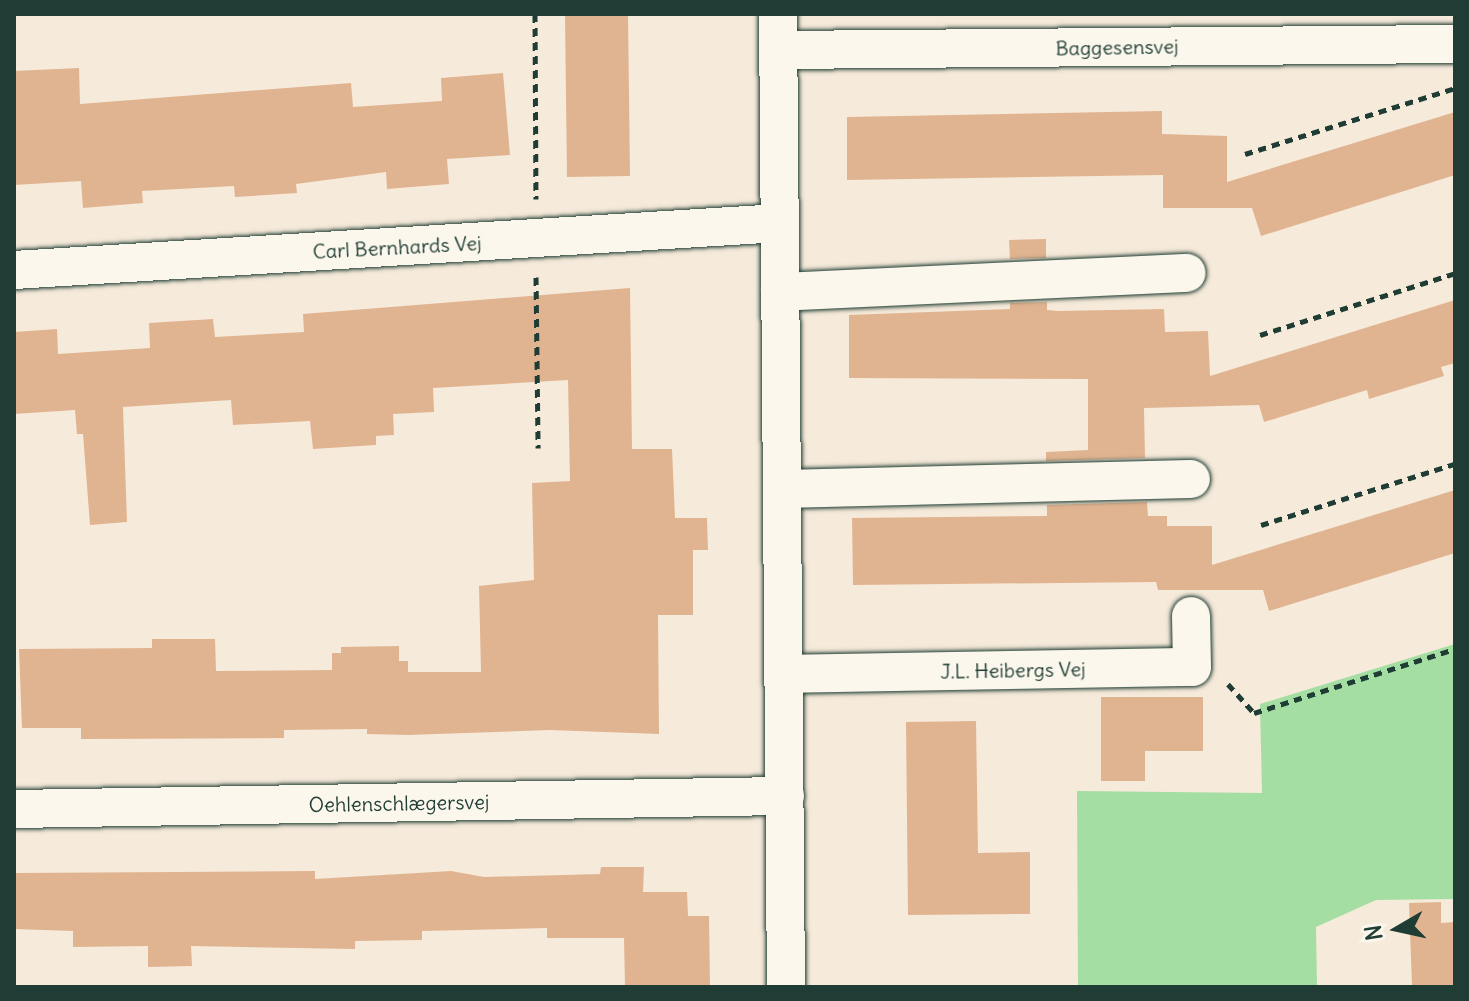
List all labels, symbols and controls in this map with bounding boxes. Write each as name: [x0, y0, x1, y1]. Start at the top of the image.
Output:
street label: Baggesensvej: [1055, 34, 1179, 60]
street label: Carl Bernhards Vej: [312, 231, 482, 263]
street label: J.L. Heibergs Vej: [940, 657, 1086, 683]
street label: Oehlenschlægersvej: [308, 789, 490, 817]
north arrow: [1357, 889, 1437, 969]
text: N: [1358, 923, 1388, 942]

